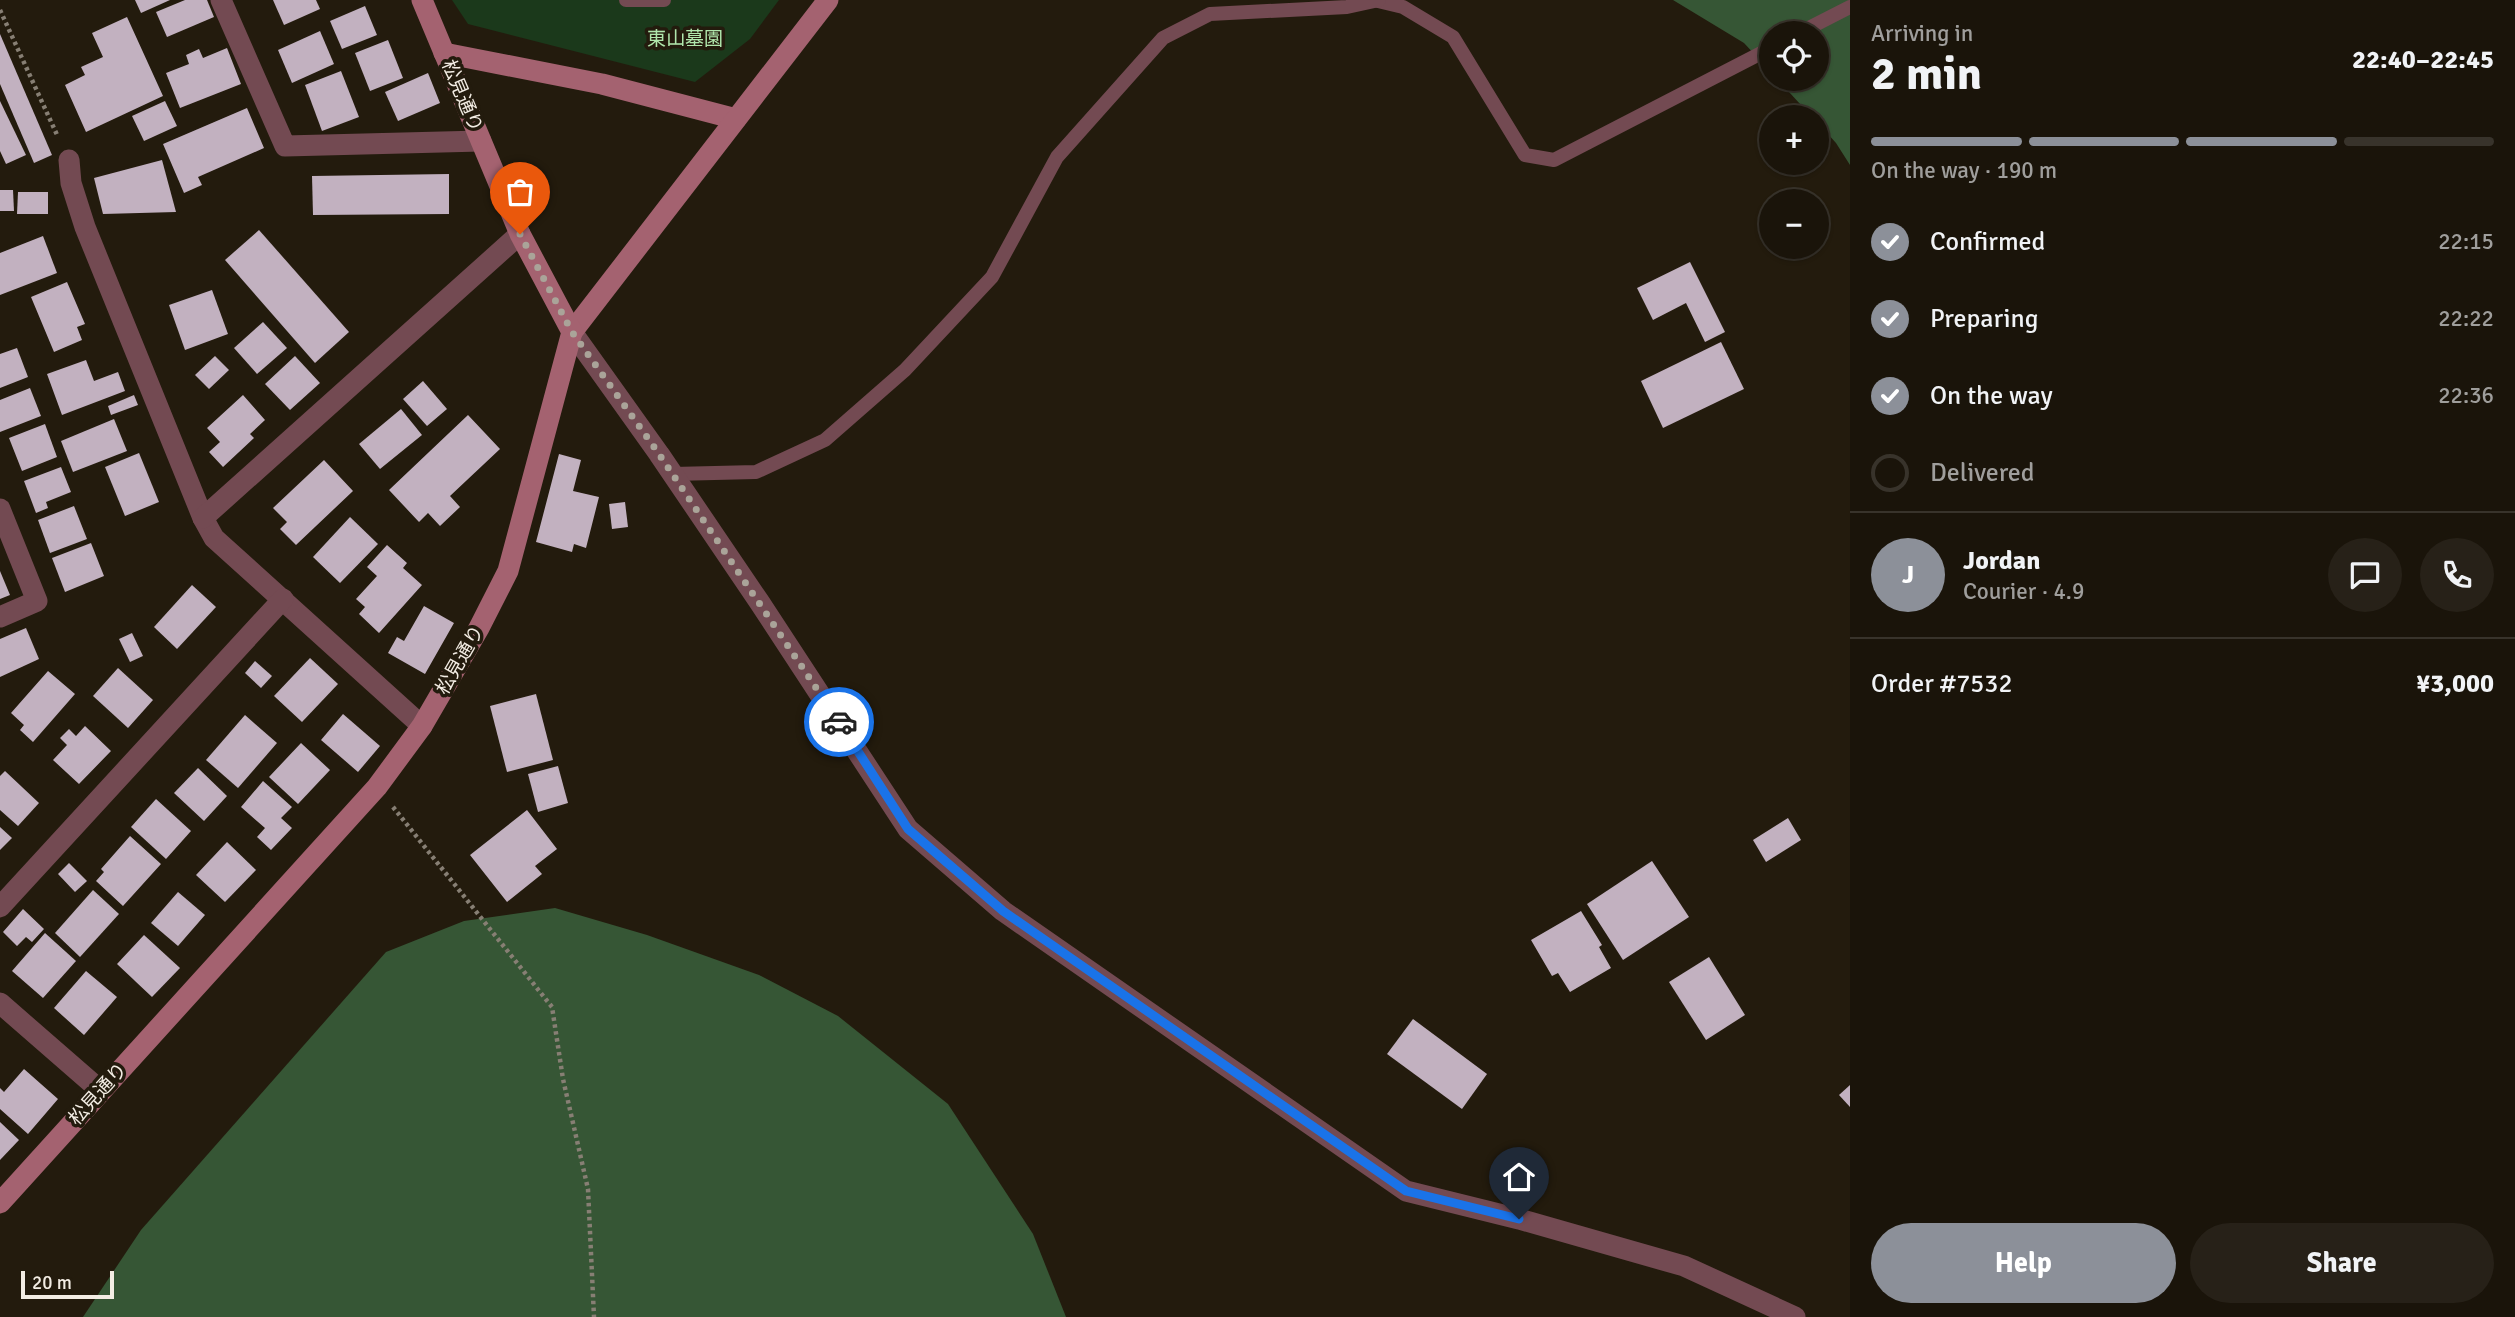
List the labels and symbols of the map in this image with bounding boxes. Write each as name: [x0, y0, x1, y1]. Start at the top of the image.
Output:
park label: 東山墓園: [647, 27, 723, 51]
street label: 松見通り: [436, 56, 488, 136]
pin: [490, 162, 550, 234]
street label: 松見通り: [431, 621, 489, 699]
courier: [804, 687, 874, 757]
street label: 松見通り: [64, 1058, 132, 1130]
pin: [1489, 1147, 1549, 1219]
scale bar: [21, 1268, 114, 1300]

